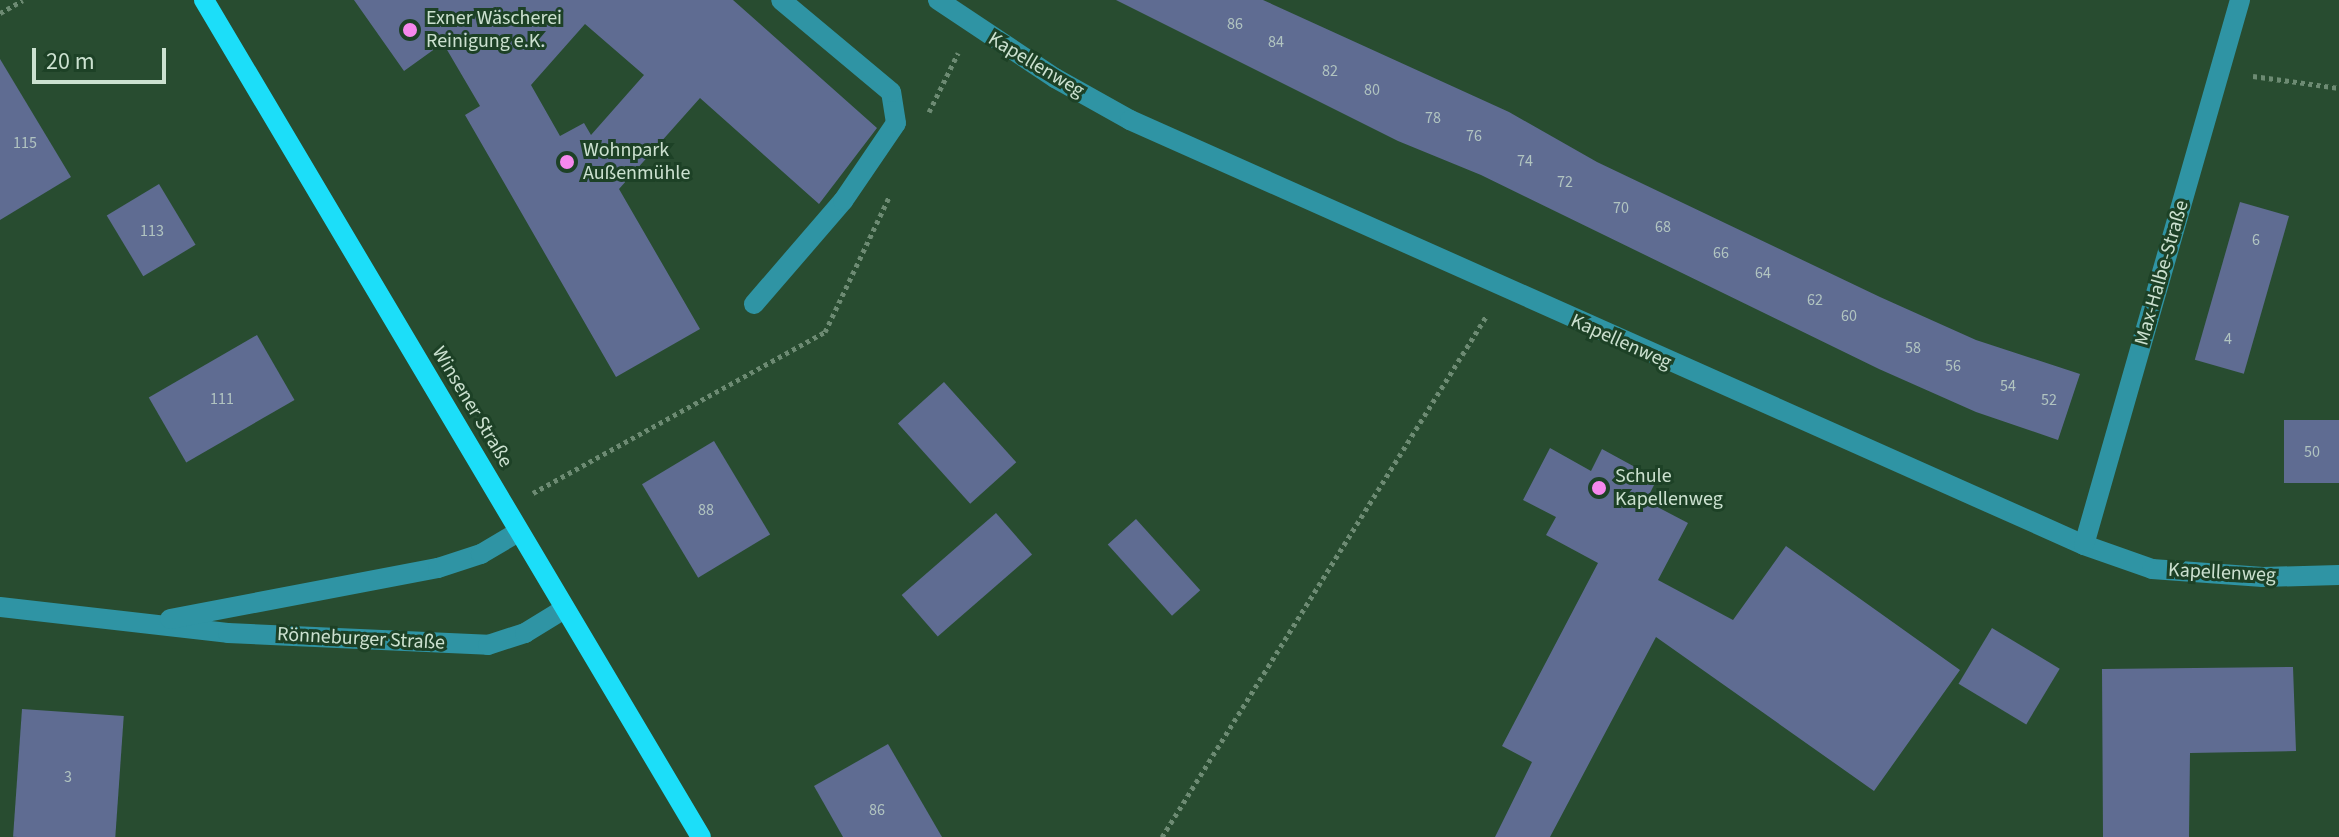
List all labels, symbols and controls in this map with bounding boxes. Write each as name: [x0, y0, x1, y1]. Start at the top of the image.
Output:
place label: Exner Wäscherei Reinigung e.K.: [426, 6, 562, 53]
house number: 86: [1227, 14, 1243, 34]
marker: Exner Wäscherei Reinigung e.K.: [401, 21, 419, 39]
street label: Kapellenweg: [984, 27, 1088, 103]
scale bar: [36, 32, 170, 82]
house number: 84: [1268, 32, 1284, 52]
text: 20 m: [46, 44, 95, 79]
house number: 82: [1322, 61, 1338, 81]
house number: 80: [1364, 80, 1380, 100]
house number: 78: [1425, 108, 1441, 128]
house number: 76: [1466, 126, 1482, 146]
house number: 115: [13, 133, 37, 153]
place label: Wohnpark Außenmühle: [583, 138, 690, 185]
house number: 74: [1517, 151, 1533, 171]
marker: Wohnpark Außenmühle: [558, 153, 576, 171]
house number: 72: [1557, 172, 1573, 192]
house number: 70: [1613, 198, 1629, 218]
street label: Max-Halbe-Straße: [2130, 198, 2194, 348]
house number: 68: [1655, 217, 1671, 237]
house number: 113: [140, 221, 164, 241]
house number: 6: [2252, 230, 2260, 250]
house number: 66: [1713, 243, 1729, 263]
house number: 64: [1755, 263, 1771, 283]
house number: 62: [1807, 290, 1823, 310]
house number: 60: [1841, 306, 1857, 326]
street label: Kapellenweg: [1567, 309, 1675, 375]
house number: 4: [2224, 329, 2232, 349]
house number: 58: [1905, 338, 1921, 358]
street label: Winsener Straße: [427, 342, 517, 472]
house number: 56: [1945, 356, 1961, 376]
house number: 54: [2000, 376, 2016, 396]
house number: 111: [210, 389, 234, 409]
house number: 52: [2041, 390, 2057, 410]
house number: 50: [2304, 442, 2320, 462]
place label: Schule Kapellenweg: [1615, 464, 1723, 511]
marker: Schule Kapellenweg: [1590, 479, 1608, 497]
house number: 88: [698, 500, 714, 520]
street label: Kapellenweg: [2168, 558, 2276, 588]
street label: Rönneburger Straße: [276, 623, 446, 655]
house number: 3: [64, 767, 72, 787]
house number: 86: [869, 800, 885, 820]

